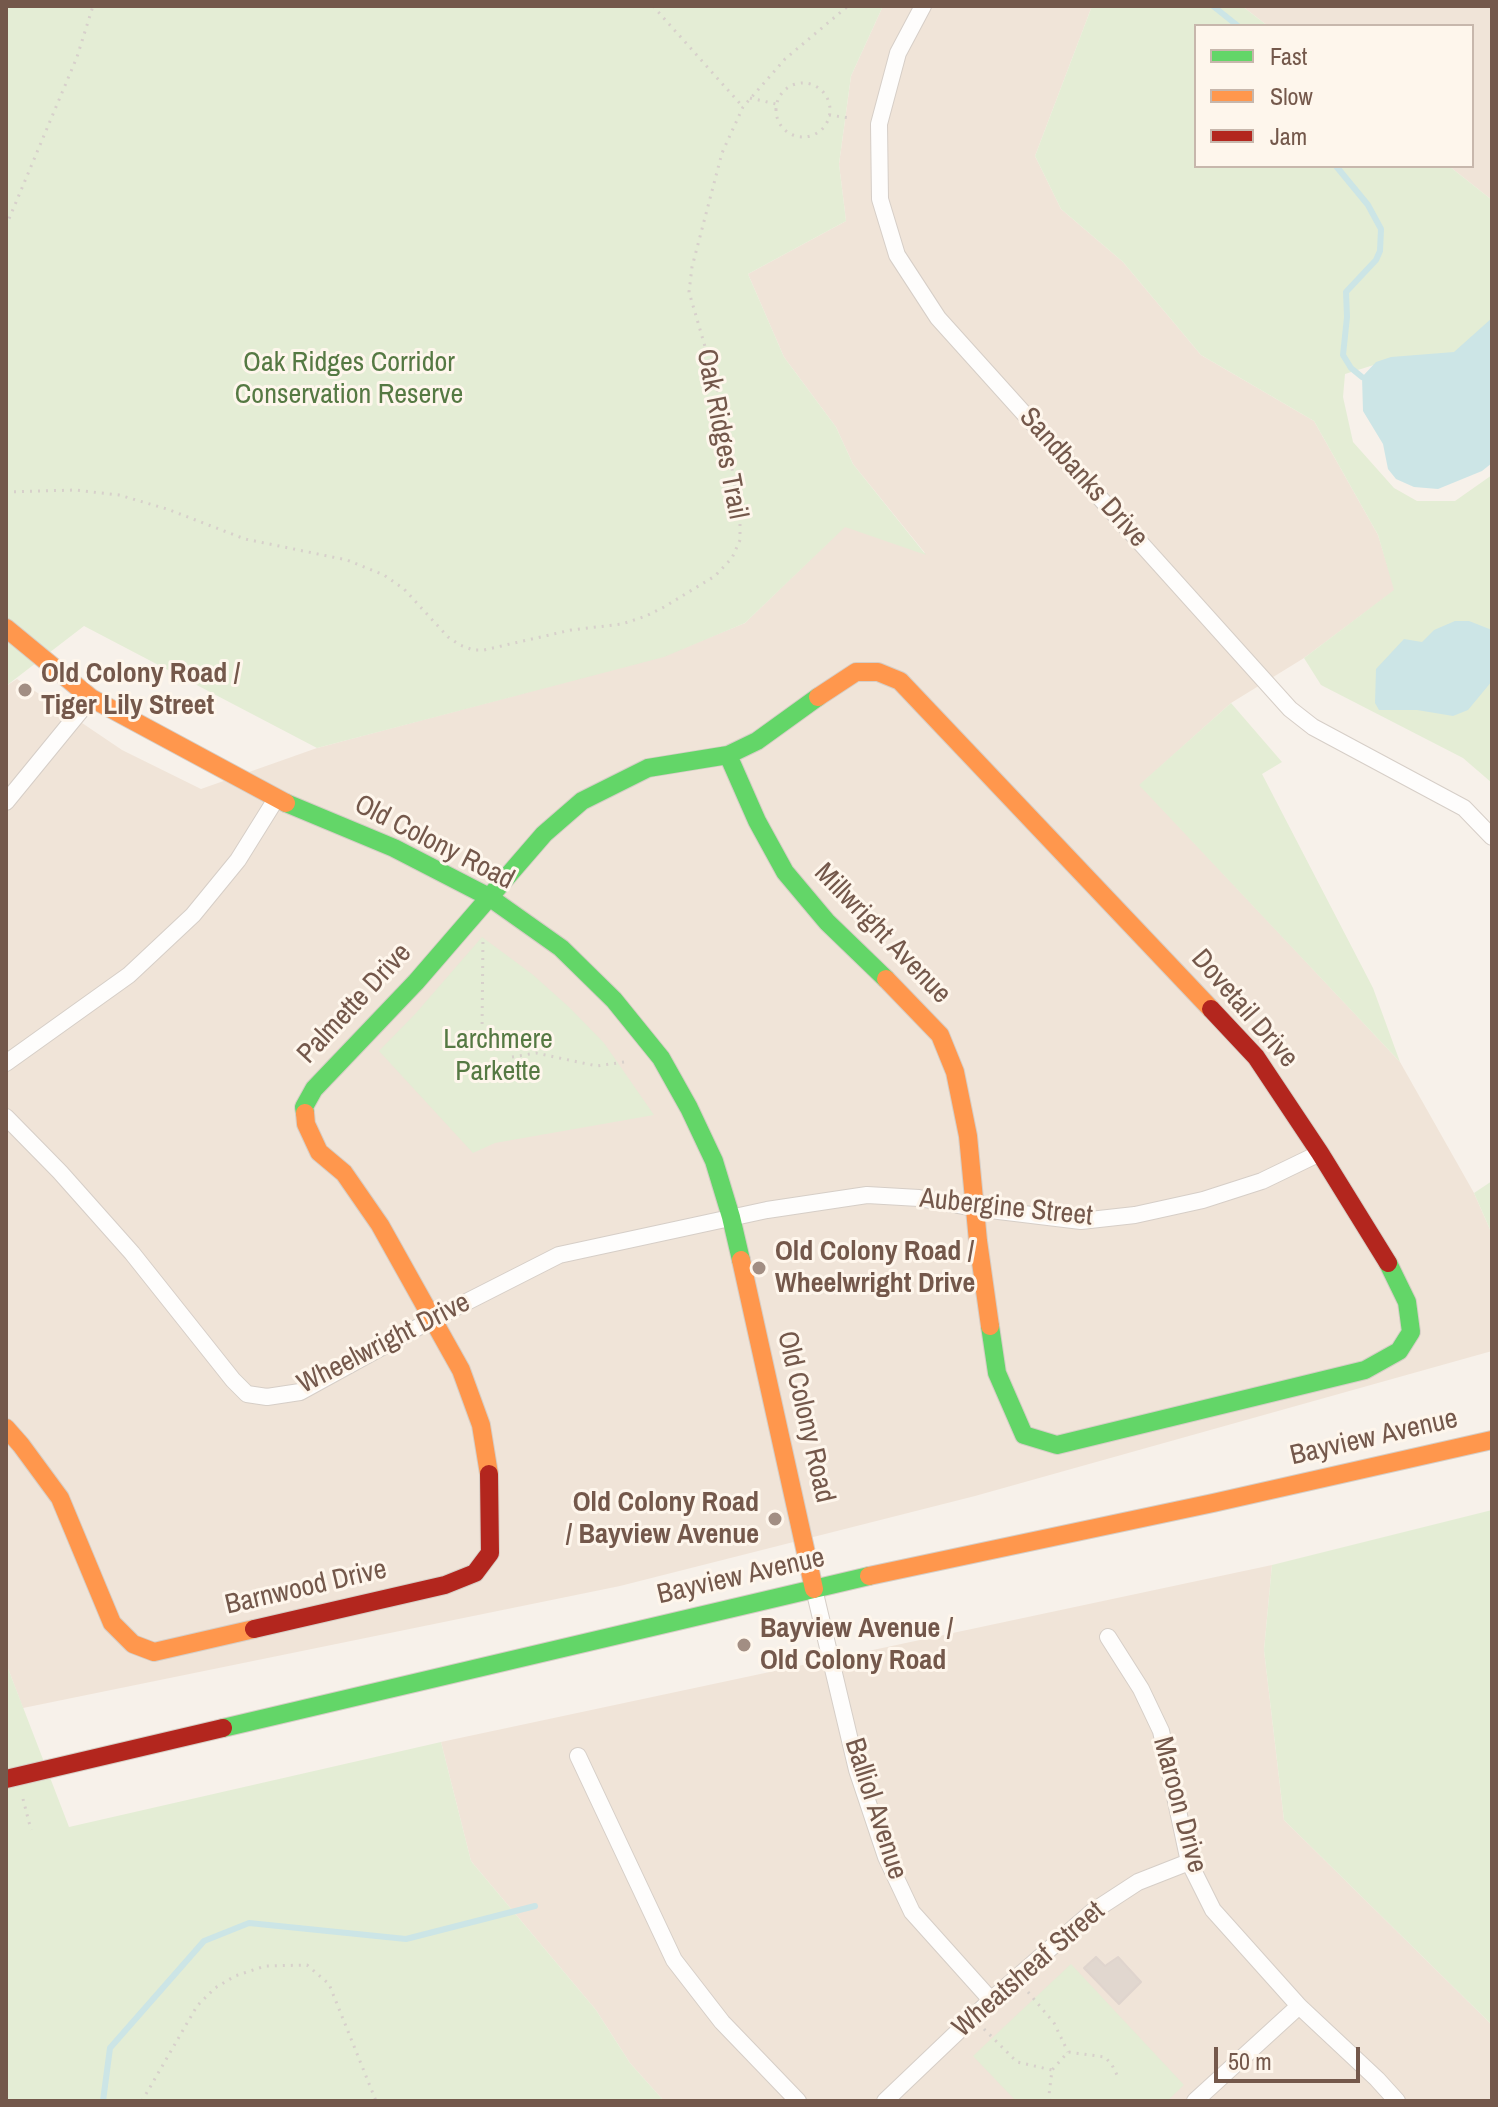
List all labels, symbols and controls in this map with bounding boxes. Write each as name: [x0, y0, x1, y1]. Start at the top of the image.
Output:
legend: [1194, 24, 1474, 168]
text: Fast: [1270, 40, 1307, 72]
text: Slow: [1270, 80, 1313, 112]
text: Jam: [1270, 120, 1307, 152]
park label: Oak Ridges Corridor Conservation Reserve: [235, 346, 463, 412]
street label: Oak Ridges Trail: [688, 346, 754, 522]
street label: Sandbanks Drive: [1012, 401, 1154, 555]
place label: Old Colony Road / Tiger Lily Street: [41, 657, 240, 723]
marker: Old Colony Road / Tiger Lily Street: [16, 681, 34, 699]
street label: Old Colony Road: [348, 788, 520, 898]
street label: Millwright Avenue: [807, 857, 957, 1011]
street label: Palmette Drive: [291, 937, 419, 1071]
street label: Dovetail Drive: [1184, 943, 1304, 1075]
park label: Larchmere Parkette: [443, 1023, 553, 1089]
street label: Aubergine Street: [918, 1182, 1094, 1234]
place label: Old Colony Road / Wheelwright Drive: [775, 1235, 975, 1301]
marker: Old Colony Road / Wheelwright Drive: [750, 1259, 768, 1277]
street label: Wheelwright Drive: [292, 1286, 476, 1402]
street label: Old Colony Road: [769, 1328, 841, 1506]
street label: Bayview Avenue: [1287, 1402, 1461, 1474]
place label: Old Colony Road / Bayview Avenue: [566, 1486, 759, 1552]
marker: Old Colony Road / Bayview Avenue: [766, 1510, 784, 1528]
street label: Bayview Avenue: [654, 1541, 828, 1613]
street label: Barnwood Drive: [222, 1553, 390, 1623]
place label: Bayview Avenue / Old Colony Road: [760, 1612, 953, 1678]
marker: Bayview Avenue / Old Colony Road: [735, 1636, 753, 1654]
street label: Maroon Drive: [1145, 1733, 1213, 1877]
street label: Balliol Avenue: [836, 1734, 914, 1884]
street label: Wheatsheaf Street: [946, 1895, 1112, 2045]
scale bar: [1218, 2031, 1364, 2081]
text: 50 m: [1228, 2045, 1272, 2077]

